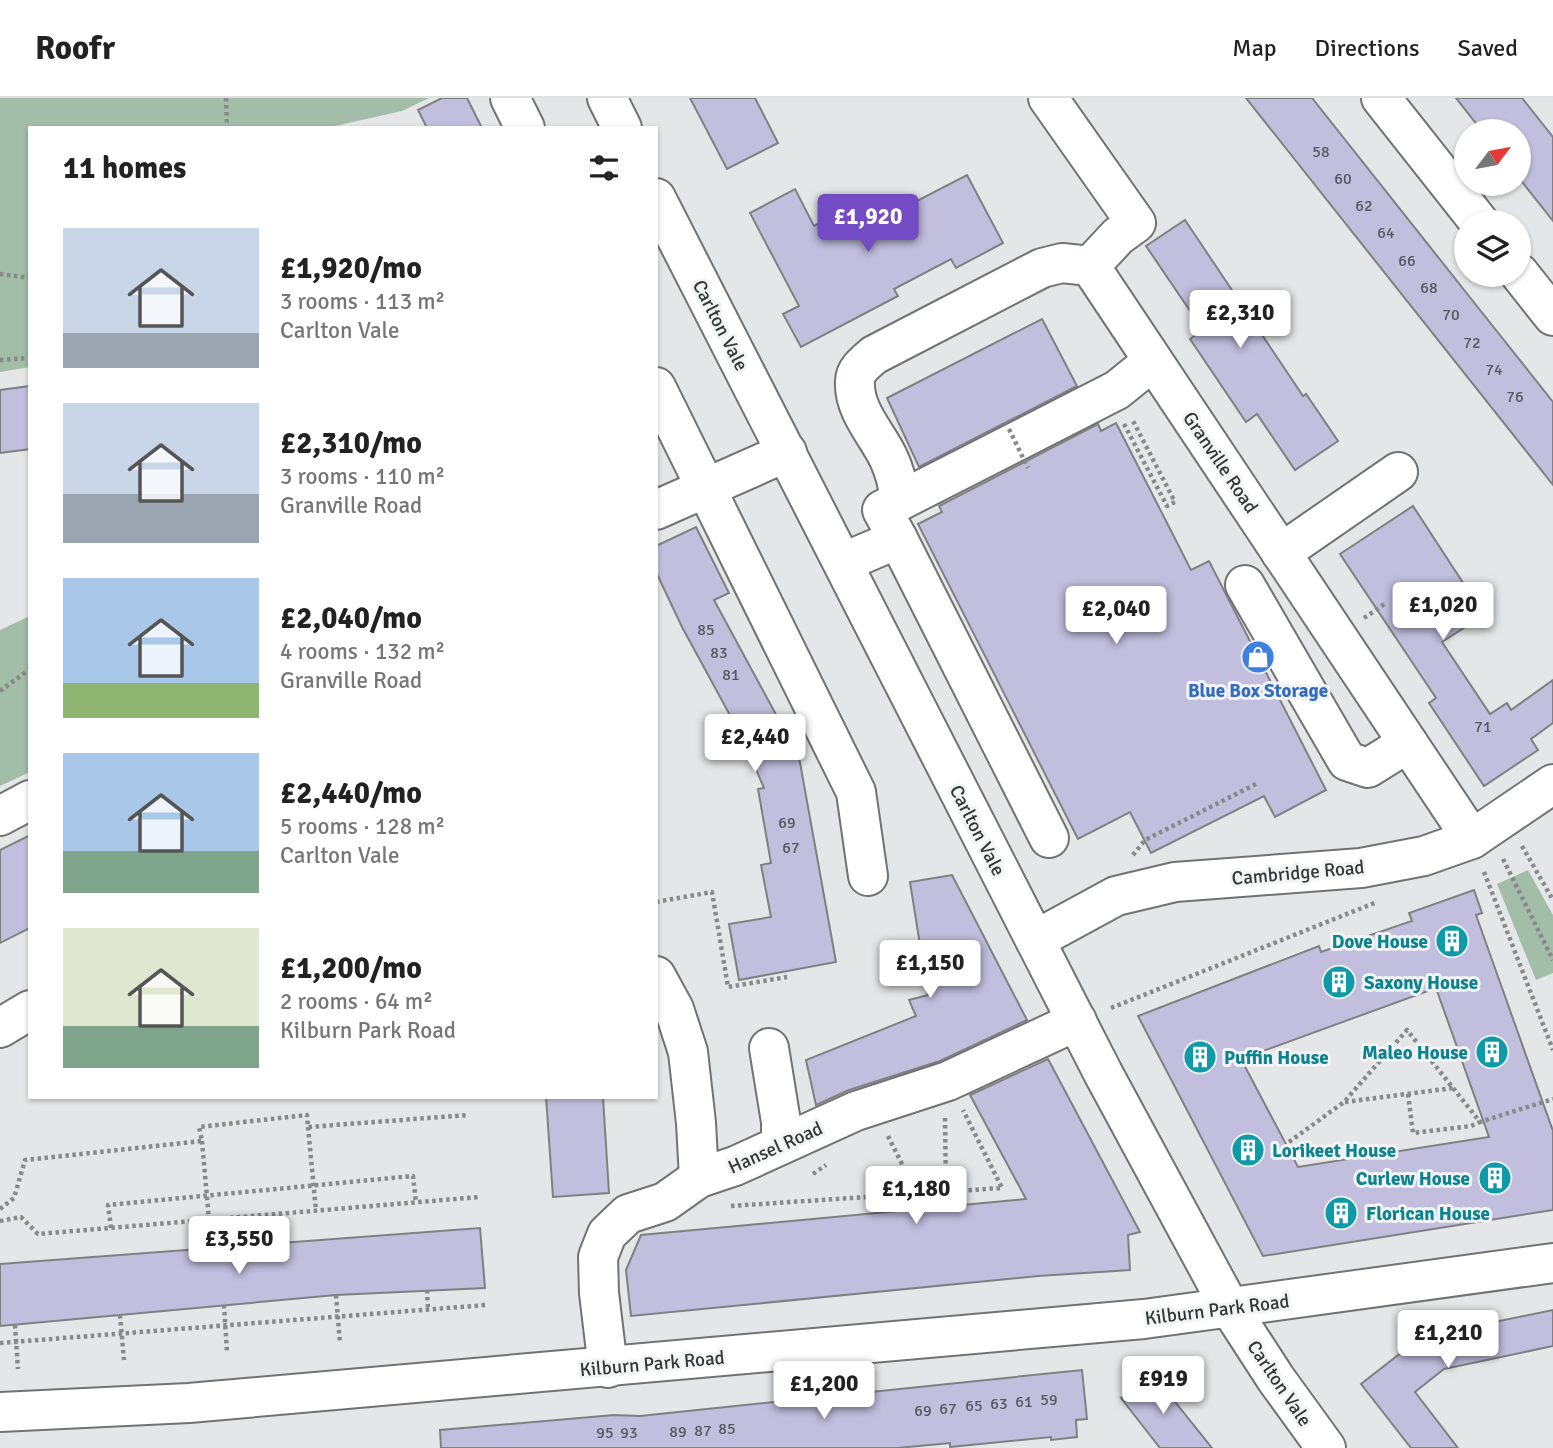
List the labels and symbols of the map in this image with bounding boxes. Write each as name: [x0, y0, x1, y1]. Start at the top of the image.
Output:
north arrow: [1454, 119, 1531, 196]
house number: 58: [1312, 142, 1330, 162]
house number: 60: [1334, 169, 1352, 189]
pin: £1,920: [811, 194, 925, 254]
house number: 62: [1355, 196, 1373, 216]
house number: 64: [1377, 223, 1395, 243]
house number: 66: [1398, 251, 1416, 271]
street label: Carlton Vale: [687, 276, 753, 375]
house number: 68: [1420, 278, 1438, 298]
pin: £2,310: [1183, 290, 1297, 350]
house number: 70: [1442, 305, 1460, 325]
house number: 72: [1463, 333, 1481, 353]
house number: 74: [1485, 360, 1503, 380]
house number: 76: [1506, 387, 1524, 407]
street label: Granville Road: [1177, 407, 1263, 518]
pin: £1,020: [1386, 582, 1500, 642]
pin: £2,040: [1059, 587, 1173, 646]
house number: 85: [697, 620, 715, 640]
shop icon: Blue Box Storage: [1239, 638, 1277, 676]
house number: 83: [710, 643, 728, 663]
house number: 81: [722, 665, 740, 685]
place label: Blue Box Storage: [1188, 679, 1328, 703]
pin: £2,440: [698, 714, 812, 774]
house number: 71: [1474, 717, 1492, 737]
street label: Carlton Vale: [944, 781, 1010, 880]
house number: 69: [778, 813, 796, 833]
house number: 67: [782, 838, 800, 858]
street label: Cambridge Road: [1231, 855, 1365, 891]
building icon: Dove House: [1433, 922, 1471, 960]
place label: Dove House: [1332, 930, 1428, 954]
pin: £1,150: [873, 940, 987, 1000]
building icon: Saxony House: [1320, 963, 1358, 1001]
place label: Saxony House: [1364, 971, 1478, 995]
building icon: Maleo House: [1473, 1033, 1511, 1071]
building icon: Puffin House: [1181, 1038, 1219, 1076]
place label: Maleo House: [1362, 1041, 1468, 1065]
place label: Puffin House: [1224, 1046, 1329, 1070]
street label: Hansel Road: [724, 1116, 826, 1179]
building icon: Lorikeet House: [1229, 1131, 1267, 1169]
place label: Lorikeet House: [1272, 1139, 1396, 1163]
building icon: Curlew House: [1476, 1159, 1514, 1197]
pin: £1,180: [859, 1166, 973, 1226]
place label: Curlew House: [1356, 1167, 1470, 1191]
building icon: Florican House: [1322, 1194, 1360, 1232]
place label: Florican House: [1366, 1202, 1490, 1226]
pin: £3,550: [182, 1216, 296, 1276]
street label: Kilburn Park Road: [1144, 1289, 1291, 1331]
pin: £1,210: [1391, 1310, 1505, 1370]
street label: Carlton Vale: [1242, 1336, 1317, 1431]
street label: Kilburn Park Road: [579, 1346, 726, 1382]
pin: £919: [1122, 1356, 1204, 1416]
pin: £1,200: [767, 1362, 881, 1421]
house number: 59: [1040, 1390, 1058, 1410]
house number: 61: [1015, 1392, 1033, 1412]
house number: 63: [990, 1394, 1008, 1414]
house number: 65: [965, 1396, 983, 1416]
house number: 67: [939, 1399, 957, 1419]
house number: 69: [914, 1401, 932, 1421]
house number: 85: [718, 1419, 736, 1439]
house number: 87: [694, 1421, 712, 1441]
house number: 89: [669, 1422, 687, 1442]
house number: 95: [596, 1423, 614, 1443]
house number: 93: [620, 1423, 638, 1443]

